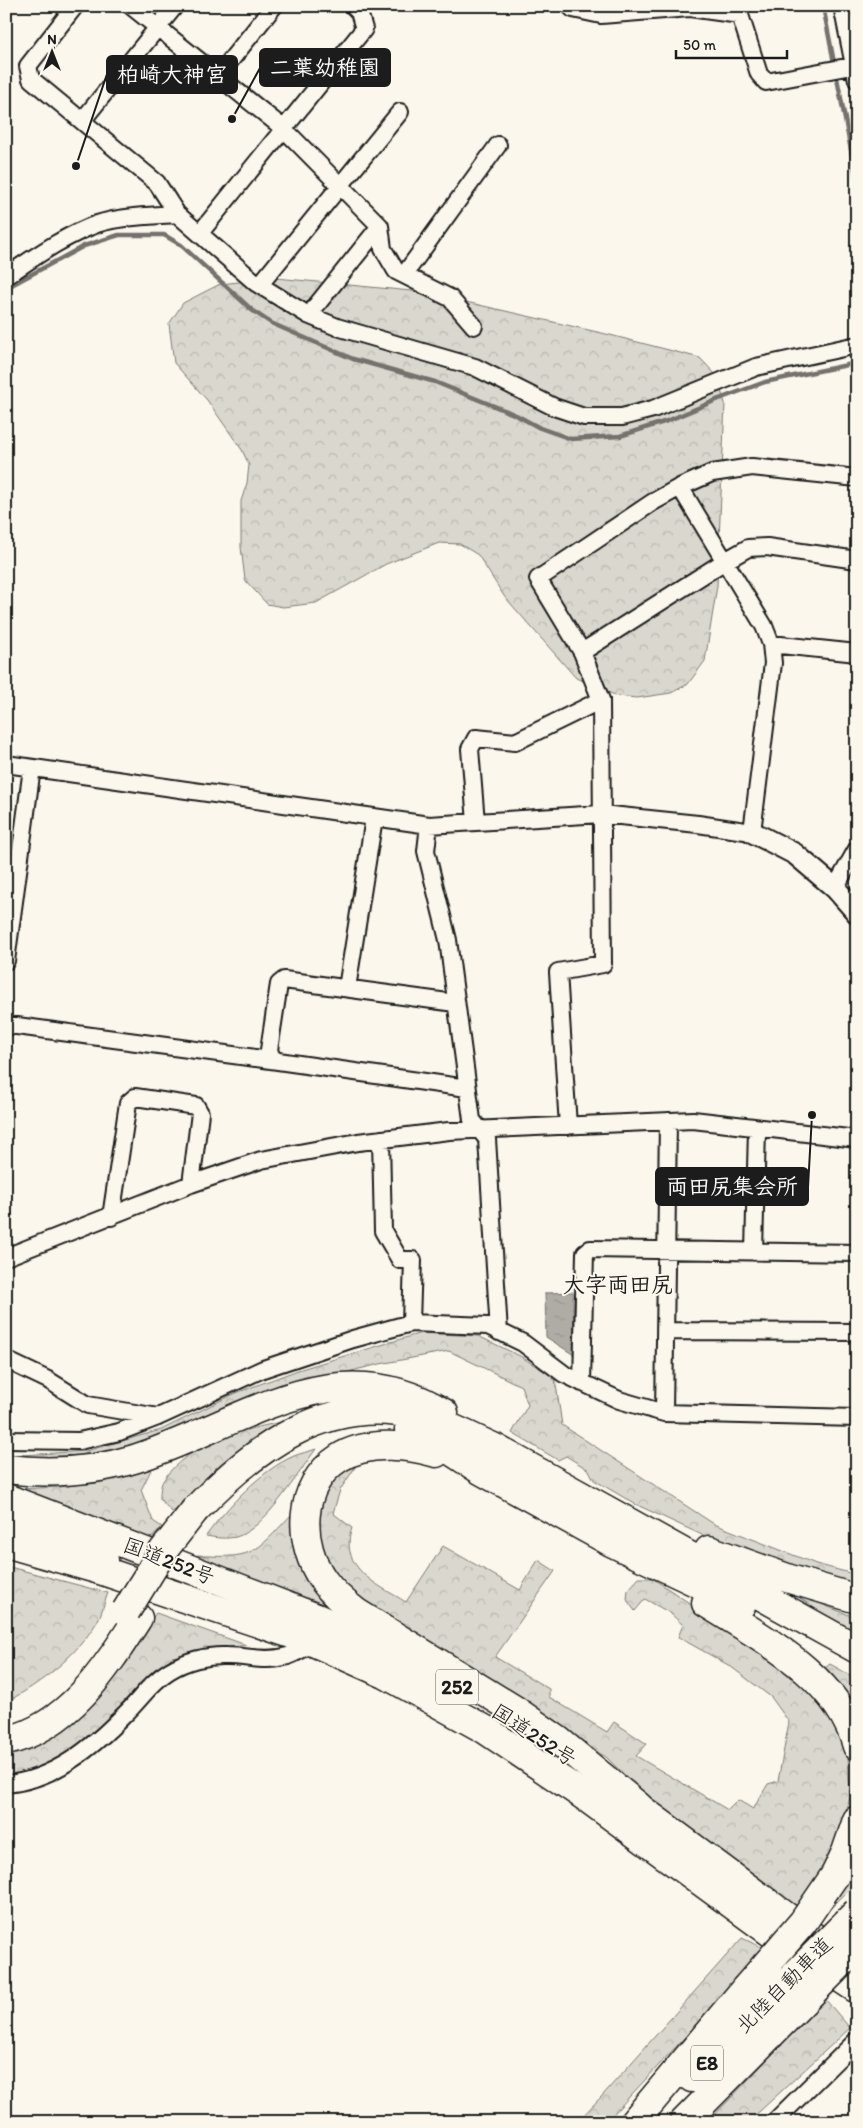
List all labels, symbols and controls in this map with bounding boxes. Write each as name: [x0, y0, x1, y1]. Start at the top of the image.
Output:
north arrow: [28, 28, 78, 78]
scale bar: [676, 28, 787, 60]
text: N: [47, 31, 57, 48]
text: 50 m: [683, 36, 716, 54]
callout: 二葉幼稚園: [260, 49, 390, 86]
text: 二葉幼稚園: [270, 54, 380, 81]
callout: 柏崎大神宮: [107, 56, 237, 93]
text: 柏崎大神宮: [117, 61, 227, 88]
callout: 両田尻集会所: [656, 1168, 808, 1205]
text: 両田尻集会所: [666, 1173, 798, 1200]
district label: 大字両田尻: [563, 1271, 673, 1298]
street label: 国道252号: [120, 1532, 219, 1589]
road number: 252: [436, 1670, 478, 1704]
street label: 国道252号: [487, 1698, 581, 1771]
street label: 北陸自動車道: [730, 1931, 837, 2038]
road number: E8: [691, 2046, 723, 2080]

